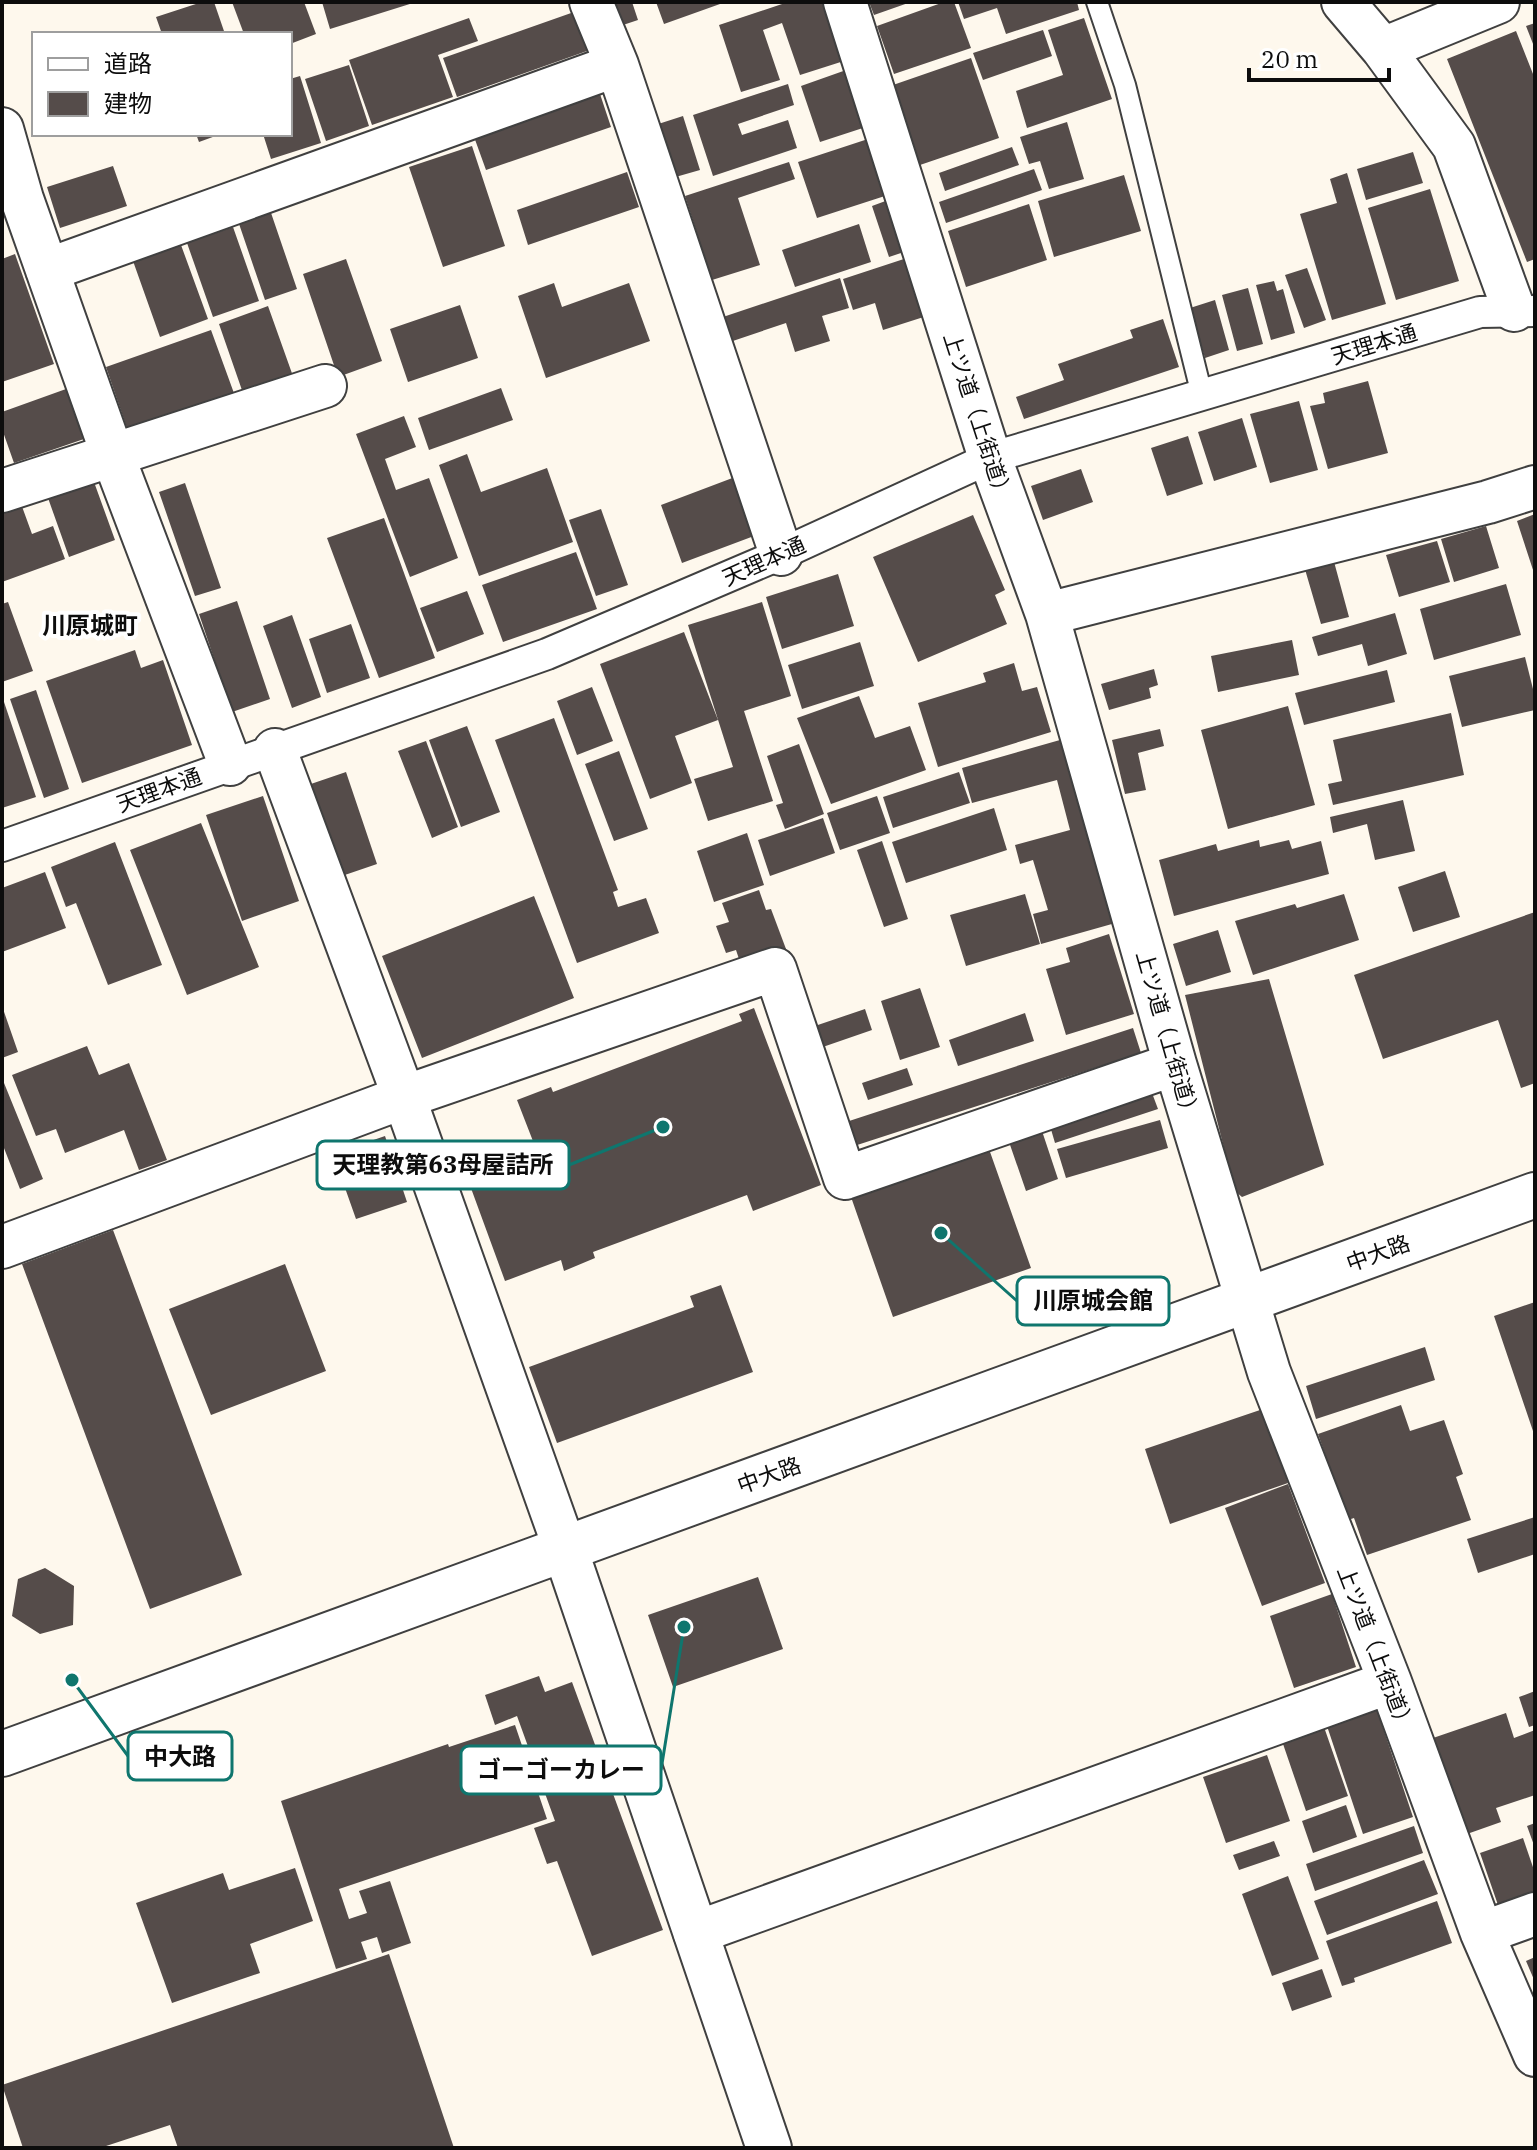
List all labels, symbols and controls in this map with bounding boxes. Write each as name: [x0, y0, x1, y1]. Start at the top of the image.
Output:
legend: [32, 32, 292, 136]
scale bar: [1249, 32, 1389, 82]
text: 20 m: [1261, 43, 1318, 75]
text: 道路: [104, 47, 152, 79]
text: 建物: [104, 87, 152, 119]
street label: 天理本通: [1328, 317, 1420, 370]
street label: 上ツ道（上街道）: [937, 329, 1019, 505]
street label: 天理本通: [718, 529, 810, 592]
district label: 川原城町: [42, 609, 138, 641]
street label: 天理本通: [113, 761, 205, 818]
street label: 上ツ道（上街道）: [1130, 947, 1207, 1124]
callout: 天理教第63母屋詰所: [317, 1141, 569, 1189]
text: 天理教第63母屋詰所: [333, 1148, 553, 1180]
street label: 中大路: [1342, 1228, 1414, 1277]
callout: 川原城会館: [1017, 1277, 1169, 1325]
text: 川原城会館: [1033, 1284, 1153, 1316]
street label: 中大路: [733, 1450, 805, 1499]
street label: 上ツ道（上街道）: [1331, 1561, 1422, 1736]
callout: 中大路: [128, 1732, 232, 1780]
text: 中大路: [144, 1740, 216, 1772]
callout: ゴーゴーカレー: [461, 1746, 661, 1794]
text: ゴーゴーカレー: [477, 1753, 645, 1785]

